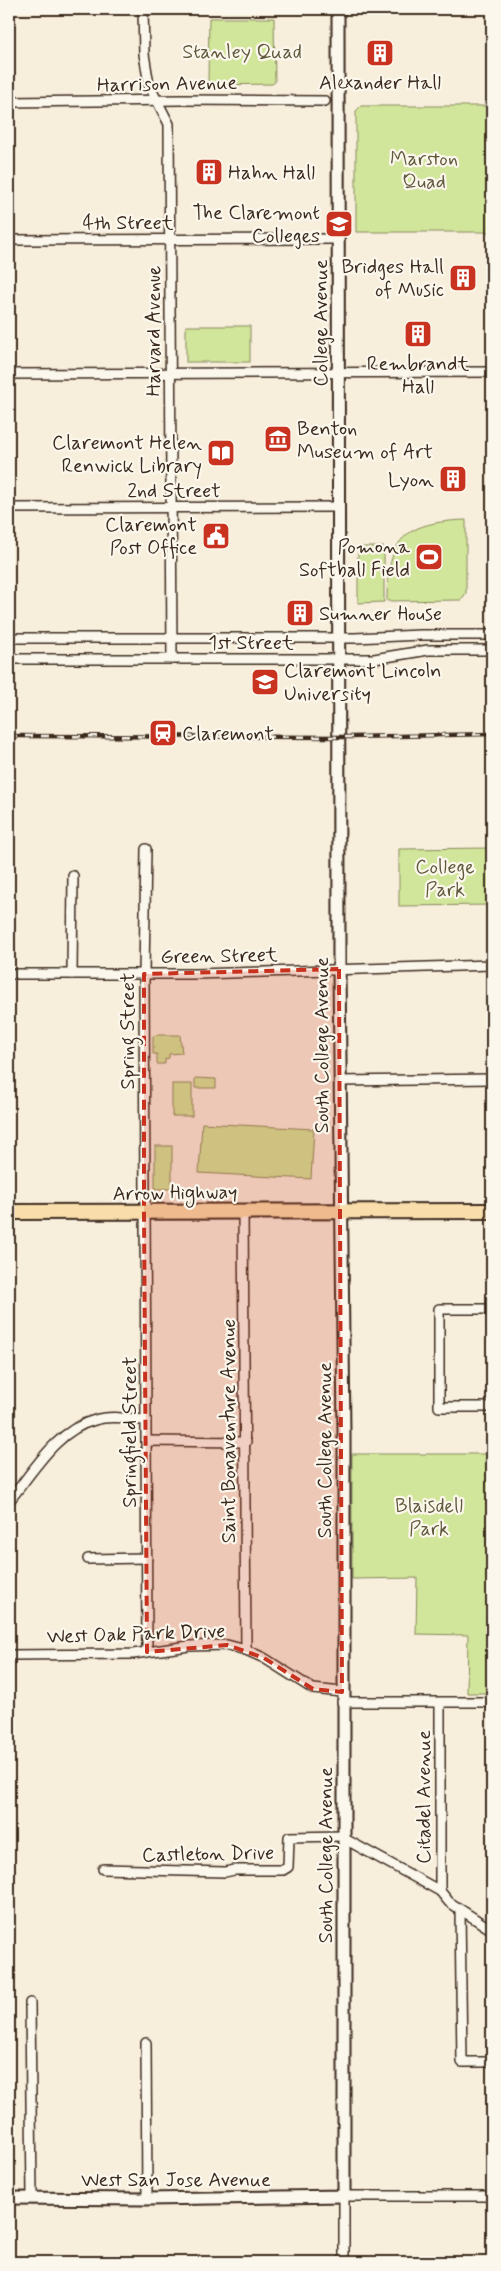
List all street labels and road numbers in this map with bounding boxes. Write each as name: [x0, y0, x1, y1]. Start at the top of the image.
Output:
street label: Harrison Avenue: [97, 70, 238, 99]
street label: 4th Street: [82, 210, 174, 237]
street label: College Avenue: [308, 259, 335, 387]
street label: Harvard Avenue: [141, 266, 168, 396]
street label: 2nd Street: [127, 478, 221, 505]
street label: 1st Street: [208, 630, 294, 657]
street label: Green Street: [160, 942, 278, 971]
street label: South College Avenue: [309, 957, 336, 1133]
street label: Spring Street: [115, 973, 144, 1089]
street label: Arrow Highway: [112, 1179, 238, 1209]
street label: Saint Bonaventure Avenue: [216, 1319, 243, 1543]
street label: Springfield Street: [117, 1356, 146, 1508]
street label: South College Avenue: [312, 1362, 339, 1538]
street label: West Oak Park Drive: [46, 1618, 226, 1651]
street label: Citadel Avenue: [411, 1730, 438, 1864]
street label: South College Avenue: [313, 1767, 340, 1943]
street label: Castleton Drive: [142, 1840, 274, 1869]
street label: West San Jose Avenue: [81, 2167, 271, 2194]

